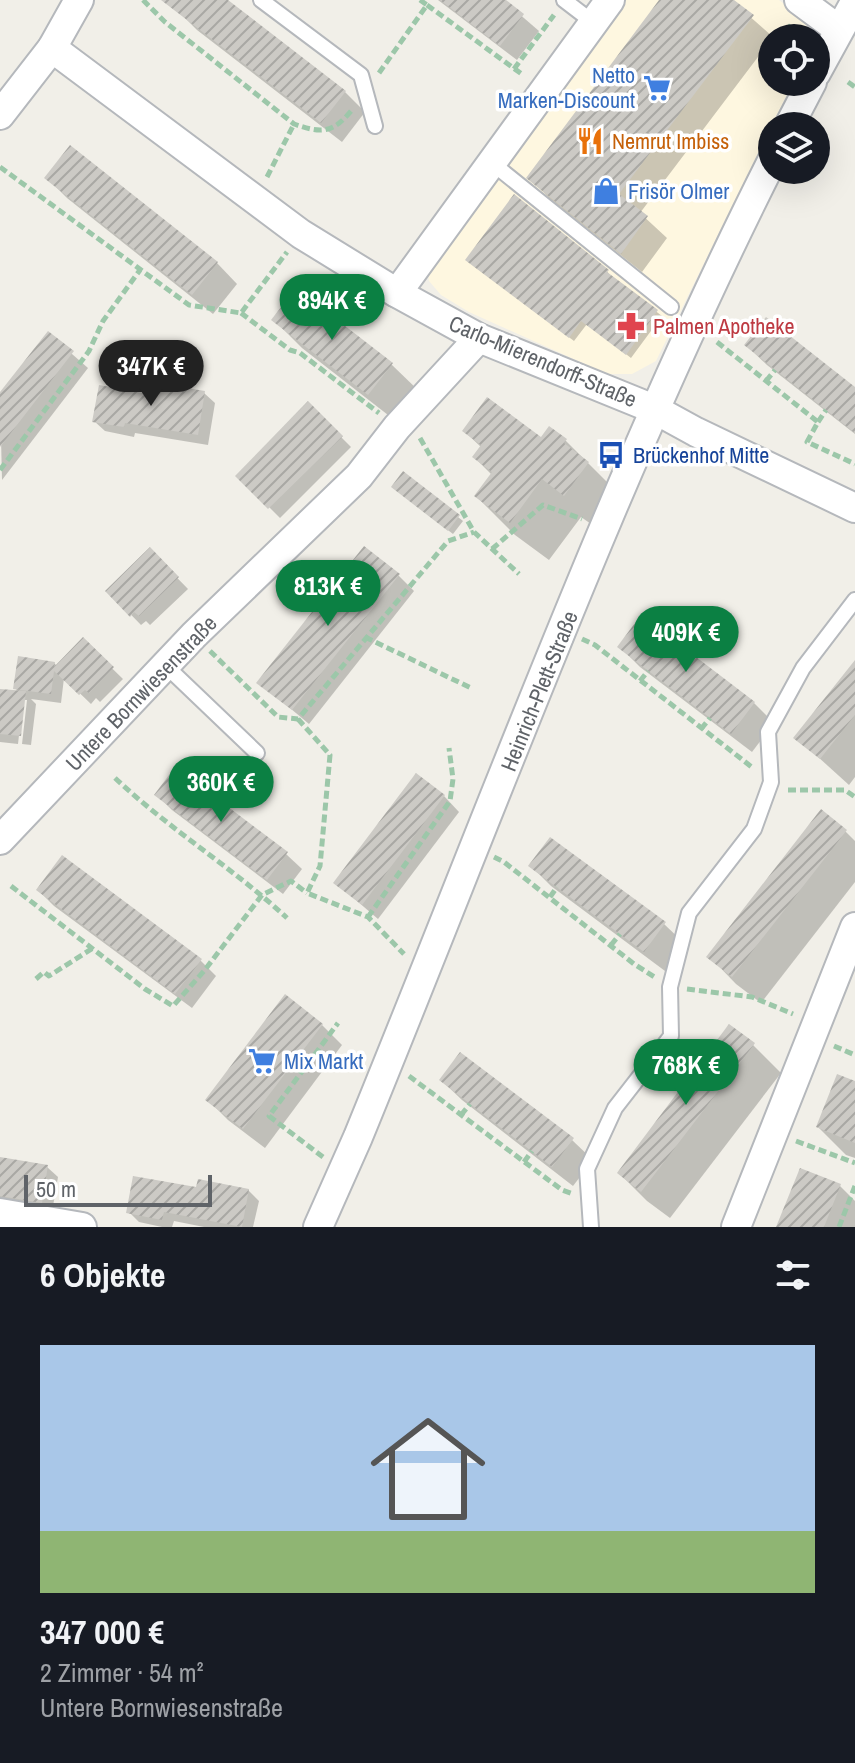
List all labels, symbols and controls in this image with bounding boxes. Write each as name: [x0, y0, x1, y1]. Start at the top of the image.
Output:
map controls: [758, 24, 830, 184]
button: locate: [758, 24, 830, 96]
place label: Netto Marken-Discount: [498, 60, 635, 115]
supermarket icon: Netto Marken-Discount: [642, 73, 672, 103]
button: layers: [758, 112, 830, 184]
restaurant icon: Nemrut Imbiss: [575, 126, 605, 156]
place label: Nemrut Imbiss: [612, 126, 729, 156]
shop icon: Frisör Olmer: [591, 176, 621, 206]
place label: Frisör Olmer: [628, 176, 729, 206]
pin: 894K €: [267, 274, 397, 342]
text: 894K €: [298, 282, 366, 317]
street label: Carlo-Mierendorff-Straße: [445, 308, 641, 414]
pharmacy icon: Palmen Apotheke: [616, 311, 646, 341]
place label: Palmen Apotheke: [653, 311, 794, 341]
pin: 347K €: [86, 340, 216, 408]
text: 347K €: [117, 348, 185, 383]
bus stop icon: Brückenhof Mitte: [596, 440, 626, 470]
place label: Brückenhof Mitte: [633, 440, 769, 470]
pin: 813K €: [263, 560, 393, 628]
text: 813K €: [294, 568, 362, 603]
street label: Heinrich-Plett-Straße: [493, 606, 585, 776]
pin: 409K €: [621, 606, 751, 674]
street label: Untere Bornwiesenstraße: [59, 609, 223, 777]
text: 409K €: [652, 614, 720, 649]
pin: 360K €: [156, 756, 286, 824]
text: 360K €: [187, 764, 255, 799]
pin: 768K €: [621, 1039, 751, 1107]
supermarket icon: Mix Markt: [247, 1046, 277, 1076]
place label: Mix Markt: [284, 1046, 363, 1076]
text: 768K €: [652, 1047, 720, 1082]
scale bar: [24, 1171, 212, 1207]
text: 50 m: [36, 1174, 76, 1204]
text: 6 Objekte: [40, 1252, 166, 1298]
icon: filters: [771, 1253, 815, 1297]
icon: home: [356, 1397, 500, 1541]
text: 347 000 €: [40, 1609, 164, 1655]
text: 2 Zimmer · 54 m²: [40, 1655, 204, 1690]
text: Untere Bornwiesenstraße: [40, 1690, 283, 1725]

